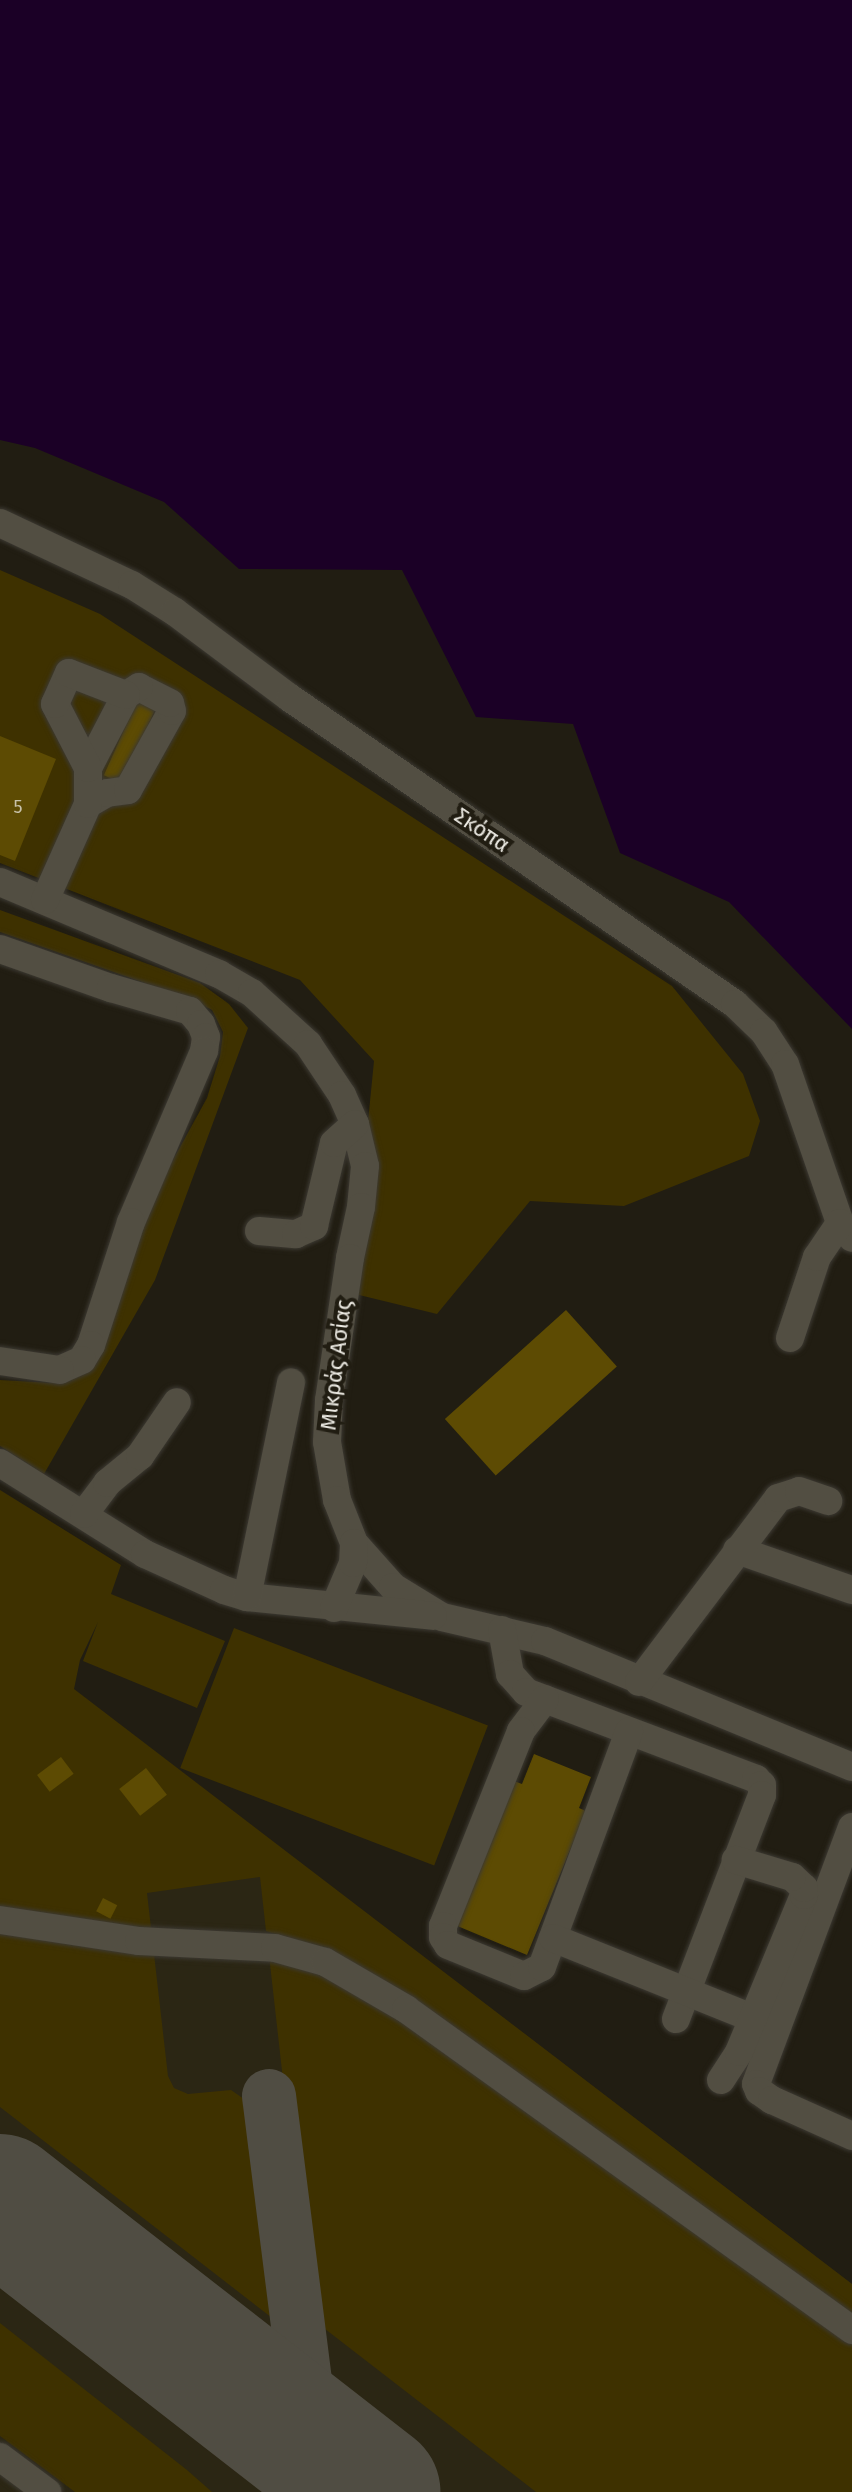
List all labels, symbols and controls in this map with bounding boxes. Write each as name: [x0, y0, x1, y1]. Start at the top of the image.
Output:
house number: 5: [13, 796, 23, 818]
street label: Σκόπα: [450, 802, 514, 858]
street label: Μικράς Ασίας: [315, 1298, 357, 1432]

